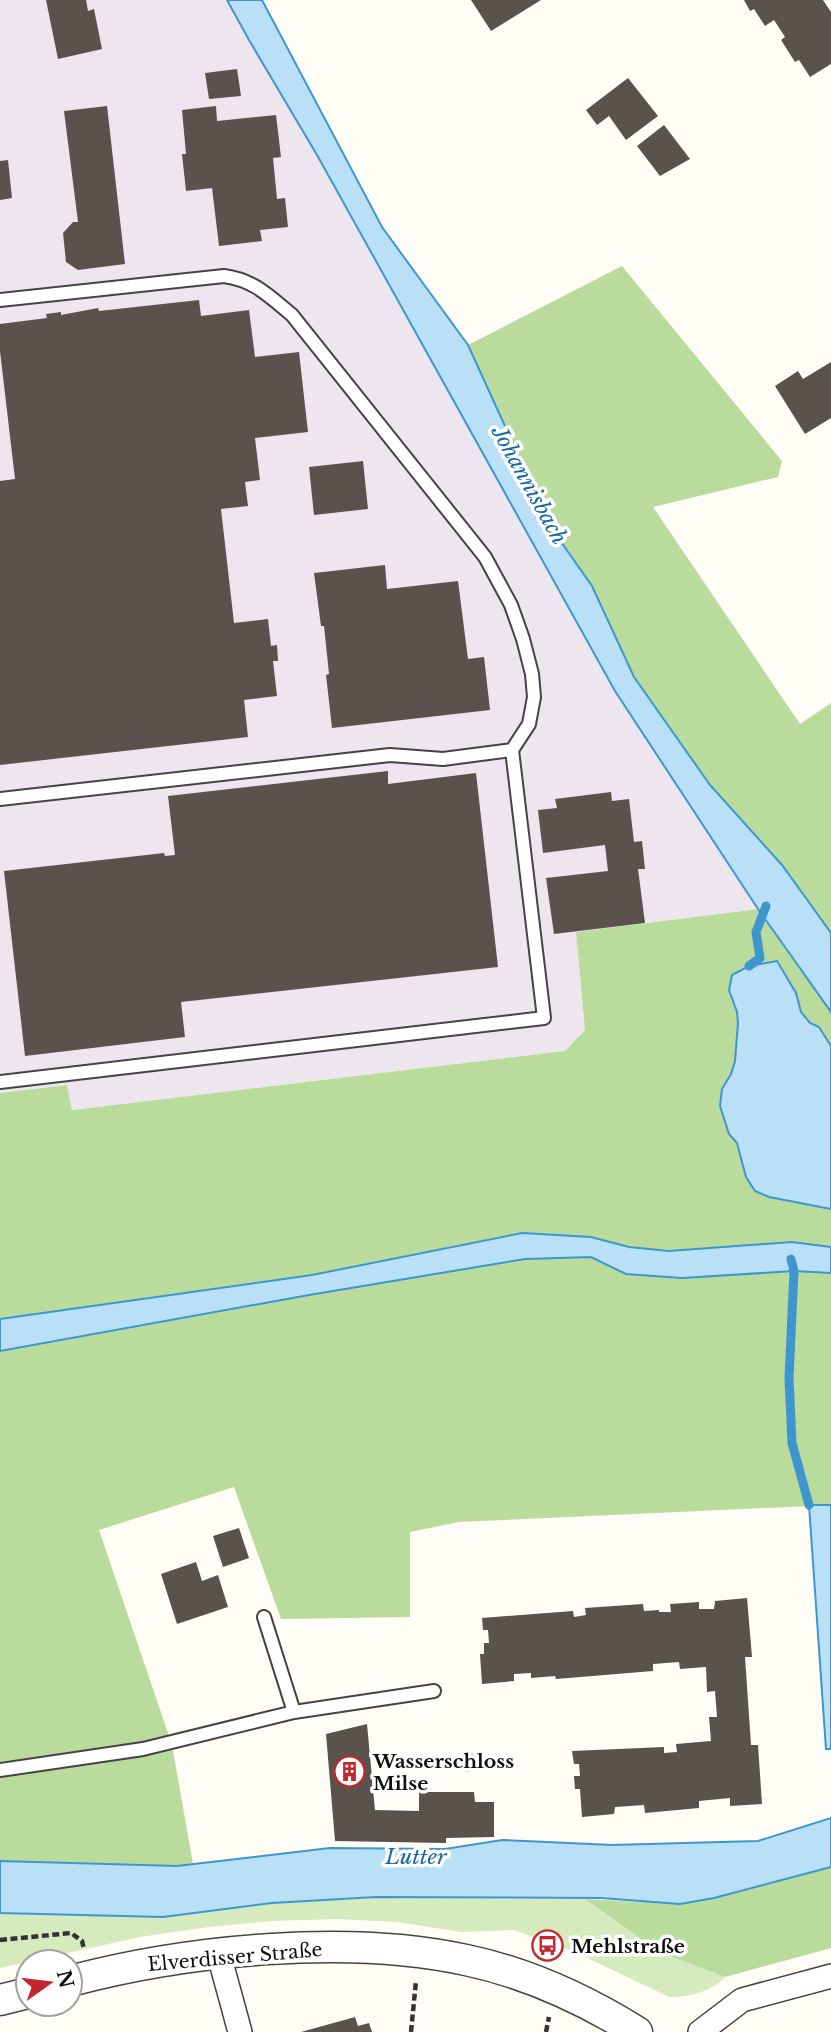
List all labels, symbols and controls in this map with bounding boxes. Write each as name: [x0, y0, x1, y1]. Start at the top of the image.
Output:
water label: Johannisbach: [485, 420, 572, 549]
place label: Wasserschloss Milse: [372, 1750, 514, 1795]
building icon: Wasserschloss Milse: [333, 1755, 367, 1789]
water label: Lutter: [384, 1844, 448, 1870]
bus stop icon: Mehlstraße: [531, 1929, 565, 1963]
place label: Mehlstraße: [571, 1935, 685, 1958]
street label: Elverdisser Straße: [147, 1938, 323, 1976]
north arrow: [14, 1948, 84, 2018]
text: N: [52, 1968, 78, 1991]

